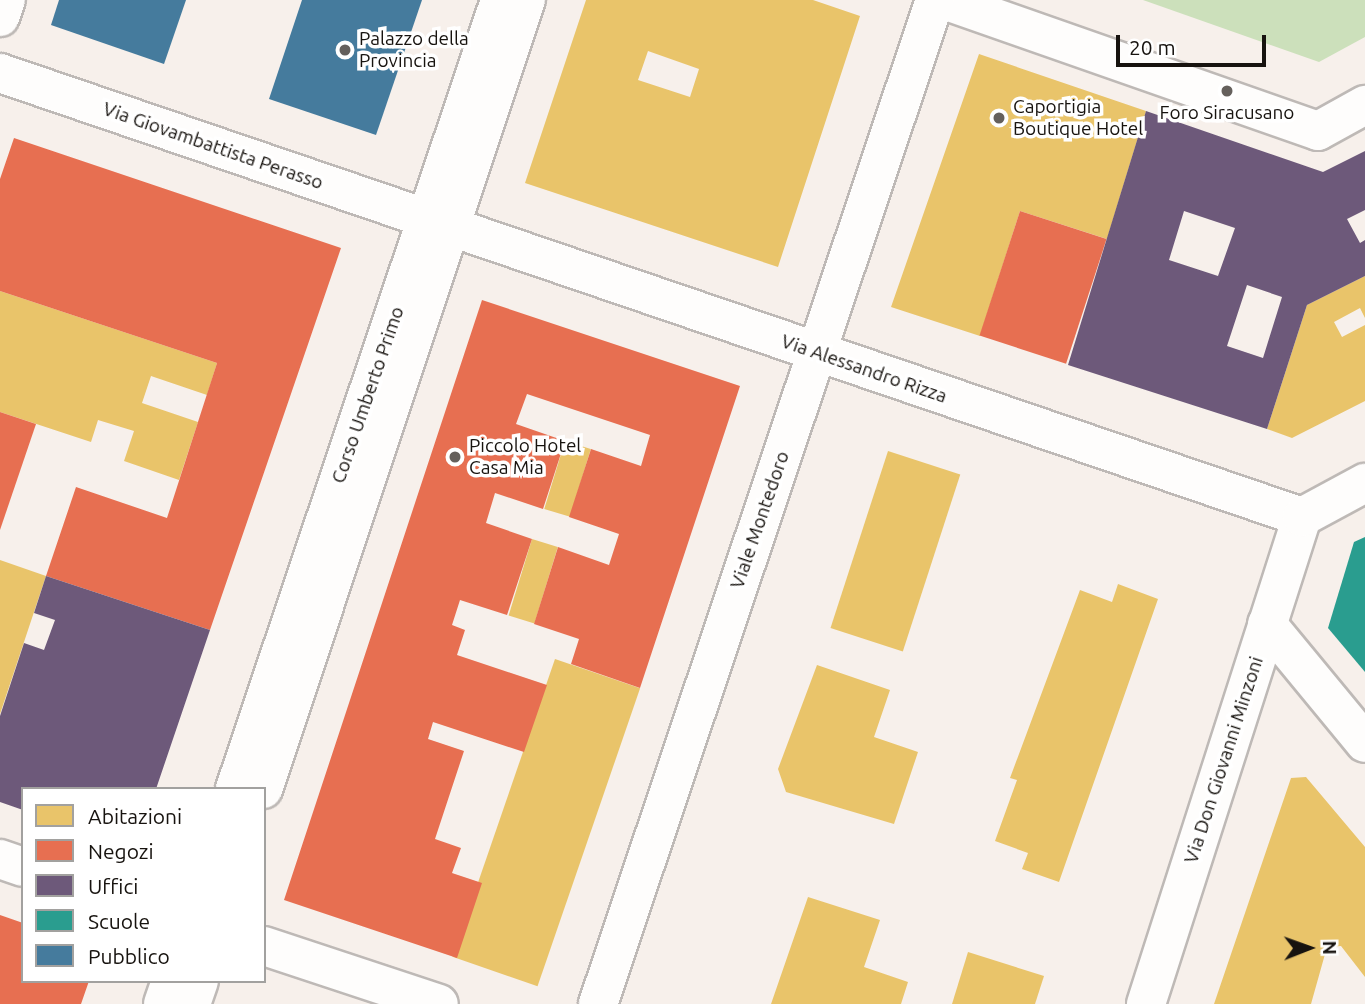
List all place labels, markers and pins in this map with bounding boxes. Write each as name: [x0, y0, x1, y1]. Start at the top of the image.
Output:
place label: Palazzo della Provincia: [359, 28, 469, 72]
marker: Palazzo della Provincia: [337, 42, 353, 58]
marker: Foro Siracusano: [1219, 83, 1235, 99]
place label: Caportigia Boutique Hotel: [1013, 96, 1143, 140]
place label: Foro Siracusano: [1160, 102, 1294, 124]
marker: Caportigia Boutique Hotel: [991, 110, 1007, 126]
place label: Piccolo Hotel Casa Mia: [469, 435, 581, 479]
marker: Piccolo Hotel Casa Mia: [447, 449, 463, 465]

